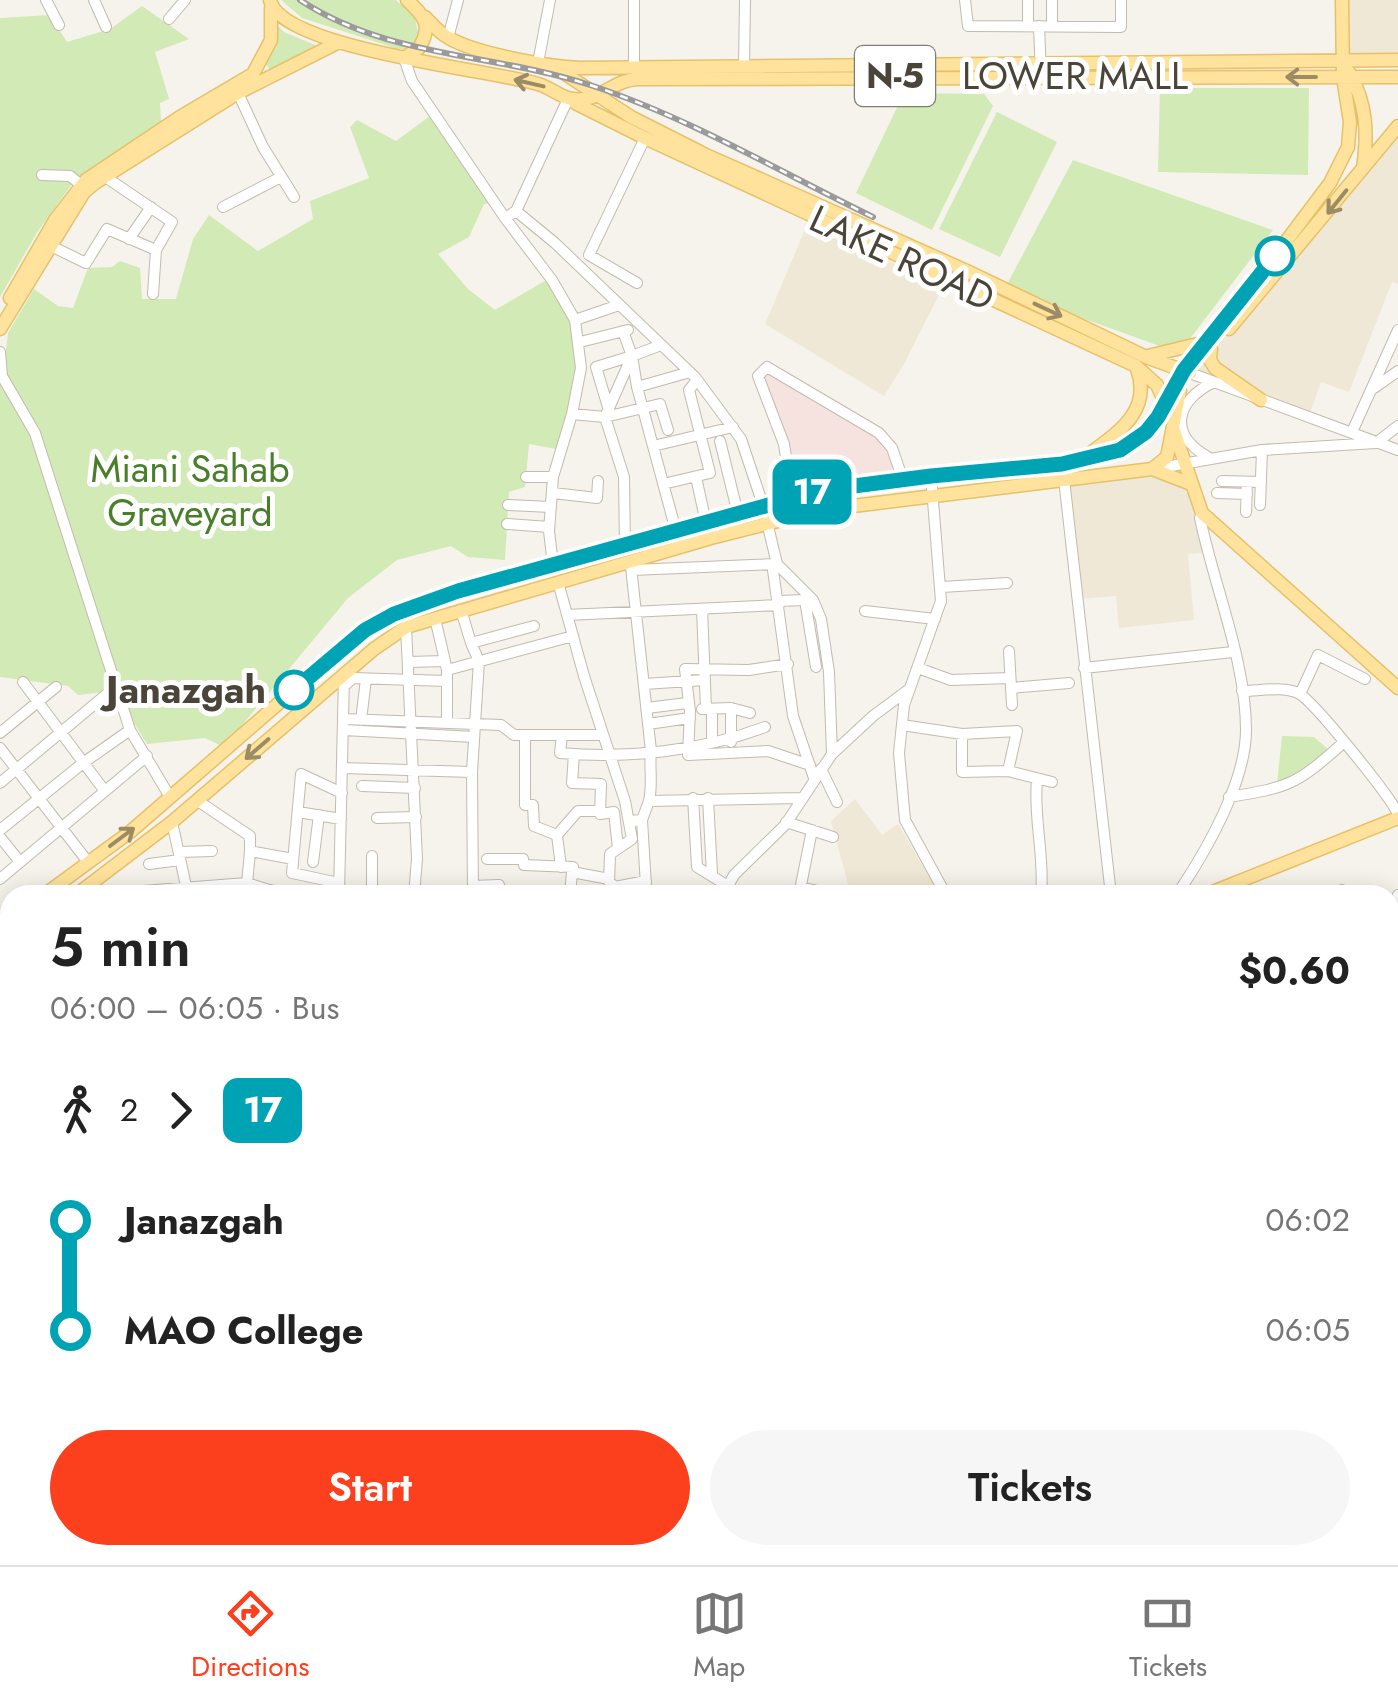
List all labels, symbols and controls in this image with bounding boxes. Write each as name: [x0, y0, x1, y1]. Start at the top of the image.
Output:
road number: N-5: [855, 46, 935, 106]
street label: LOWER MALL: [962, 48, 1188, 103]
one-way arrow: [1285, 68, 1318, 86]
one-way arrow: [514, 73, 546, 92]
one-way arrow: [1326, 189, 1348, 215]
street label: LAKE ROAD: [801, 191, 1004, 324]
unlabelled marker: [1256, 237, 1294, 275]
one-way arrow: [1033, 302, 1063, 321]
park label: Miani Sahab Graveyard: [90, 441, 290, 540]
line badge: 17: [767, 460, 857, 524]
text: 17: [793, 467, 831, 517]
place label: Janazgah: [99, 662, 266, 717]
marker: Janazgah: [275, 671, 313, 709]
one-way arrow: [245, 738, 271, 760]
one-way arrow: [109, 826, 135, 848]
text: 5 min: [50, 907, 191, 987]
text: $0.60: [1238, 943, 1350, 998]
text: 06:00 – 06:05 · Bus: [50, 985, 339, 1031]
icon: walk: [50, 1083, 105, 1138]
icon: forward: [153, 1083, 208, 1138]
text: 17: [243, 1085, 282, 1135]
text: 2: [120, 1087, 138, 1133]
text: Janazgah: [124, 1193, 284, 1248]
text: 06:02: [1265, 1197, 1350, 1243]
text: MAO College: [124, 1303, 364, 1358]
text: 06:05: [1266, 1307, 1350, 1353]
button: Start: [50, 1430, 690, 1545]
button: Tickets: [710, 1430, 1350, 1545]
tab: Directions: [191, 1586, 310, 1687]
tab: Map: [692, 1586, 747, 1687]
tab: Tickets: [1129, 1586, 1207, 1687]

